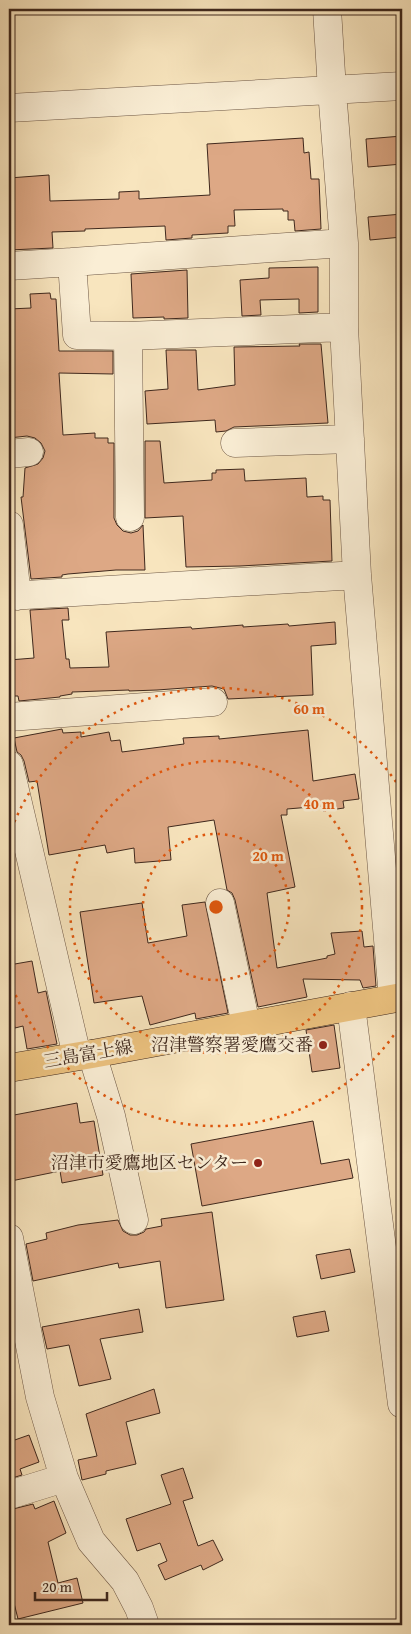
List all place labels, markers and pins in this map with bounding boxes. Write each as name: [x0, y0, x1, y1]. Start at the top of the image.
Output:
centre of rings: [207, 898, 225, 916]
place label: 沼津警察署愛鷹交番: [151, 1031, 313, 1058]
marker: 沼津警察署愛鷹交番: [317, 1039, 329, 1051]
place label: 沼津市愛鷹地区センター: [51, 1149, 248, 1176]
marker: 沼津市愛鷹地区センター: [252, 1157, 264, 1169]

